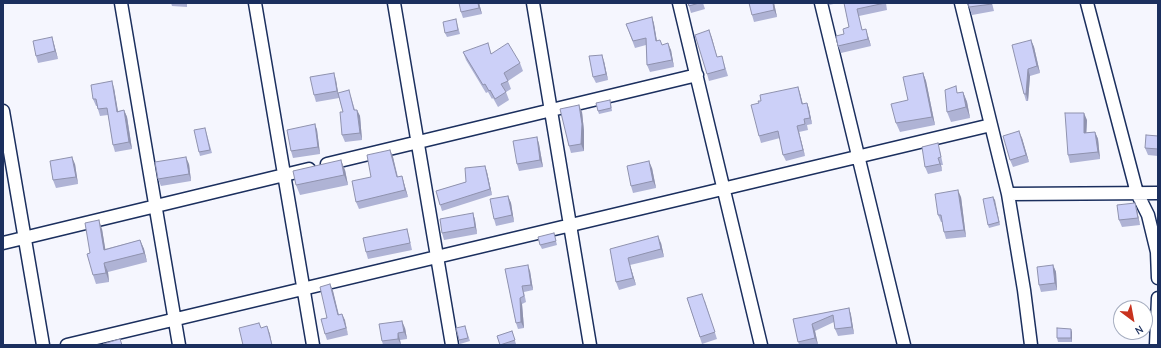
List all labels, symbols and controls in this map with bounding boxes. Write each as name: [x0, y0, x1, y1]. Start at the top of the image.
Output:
north arrow: [1113, 300, 1153, 340]
text: N: [1133, 322, 1146, 337]

